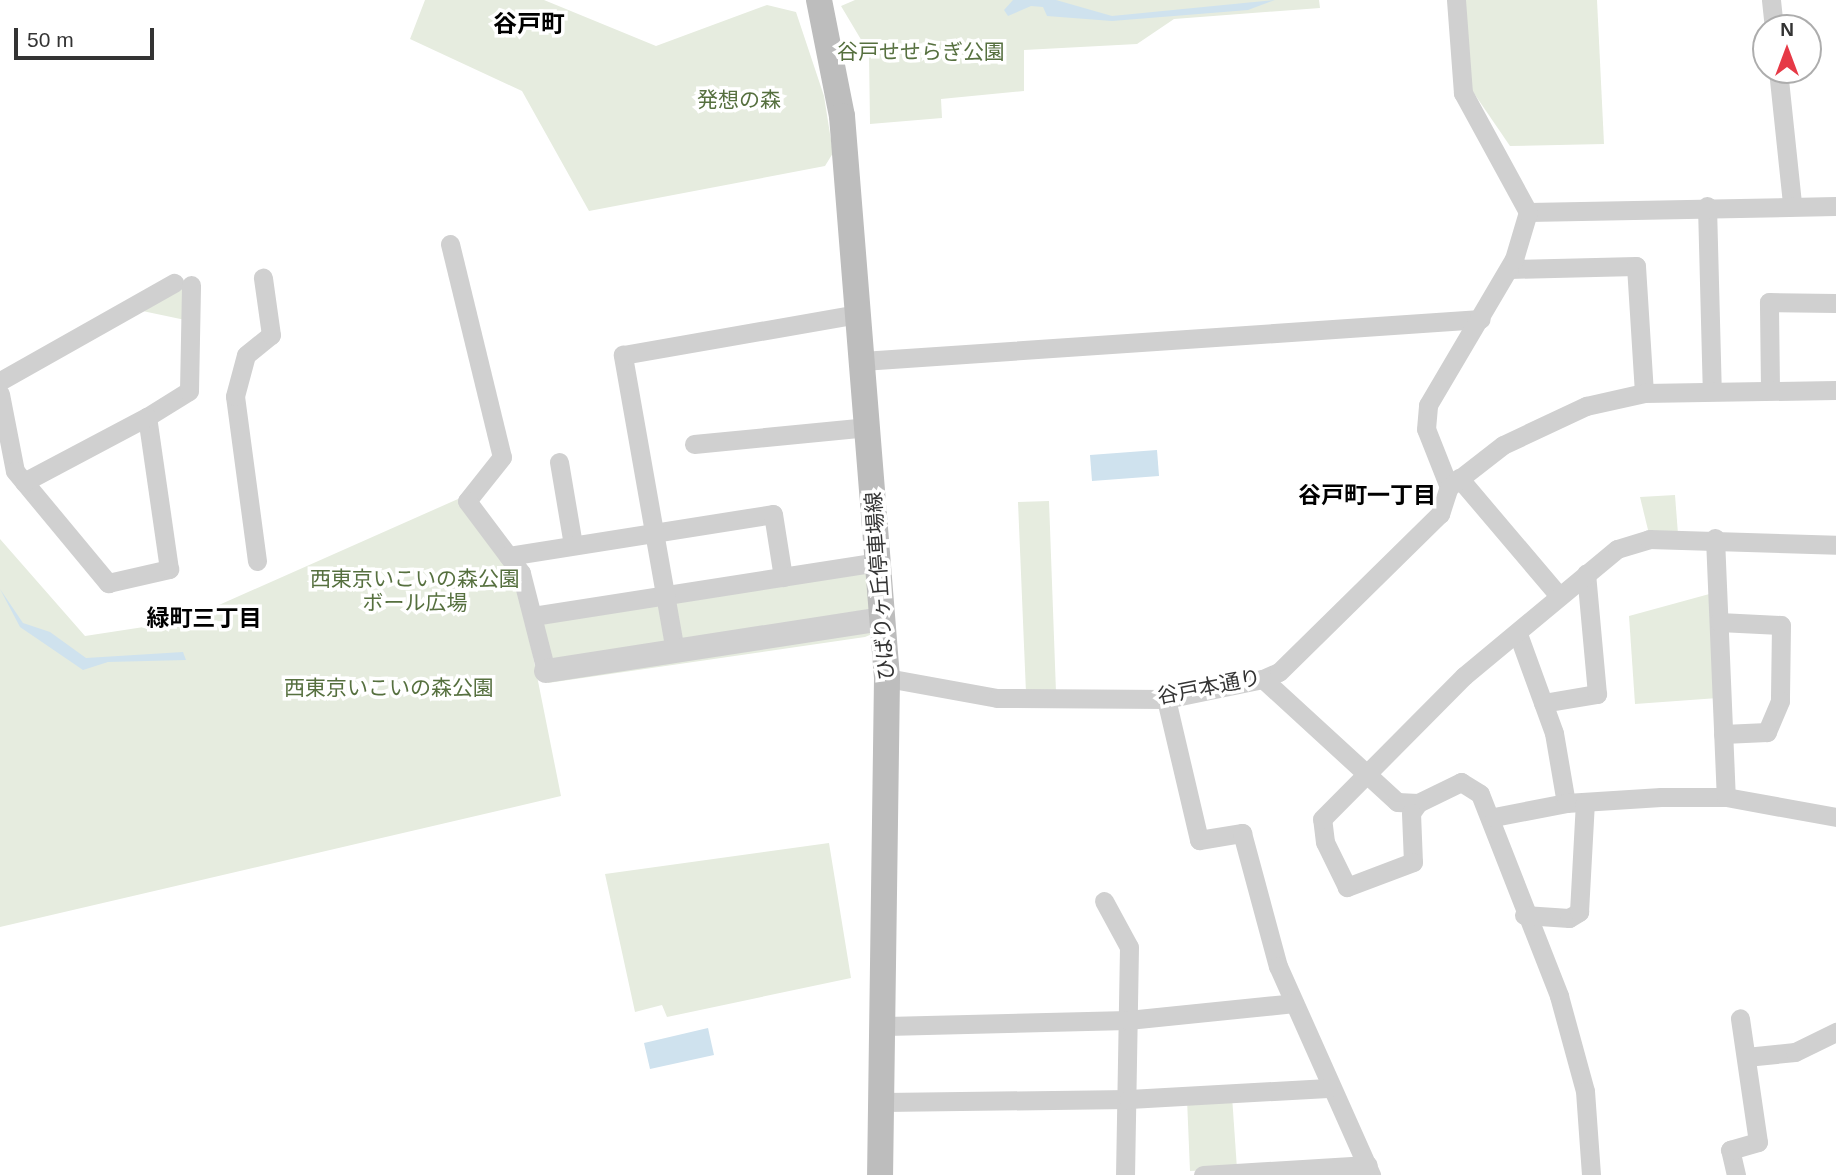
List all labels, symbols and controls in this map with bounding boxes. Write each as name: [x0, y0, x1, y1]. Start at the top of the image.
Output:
district label: 谷戸町: [493, 10, 565, 38]
scale bar: [18, 14, 158, 58]
north arrow: [1752, 14, 1822, 84]
text: N: [1780, 19, 1794, 40]
text: 50 m: [27, 28, 74, 51]
park label: 谷戸せせらぎ公園: [837, 39, 1005, 65]
park label: 発想の森: [697, 87, 781, 113]
district label: 谷戸町一丁目: [1298, 481, 1436, 509]
street label: ひばりヶ丘停車場線: [861, 491, 899, 681]
park label: 西東京いこいの森公園 ボール広場: [310, 566, 520, 616]
district label: 緑町三丁目: [147, 604, 261, 632]
street label: 谷戸本通り: [1155, 665, 1263, 709]
park label: 西東京いこいの森公園: [284, 675, 494, 701]

